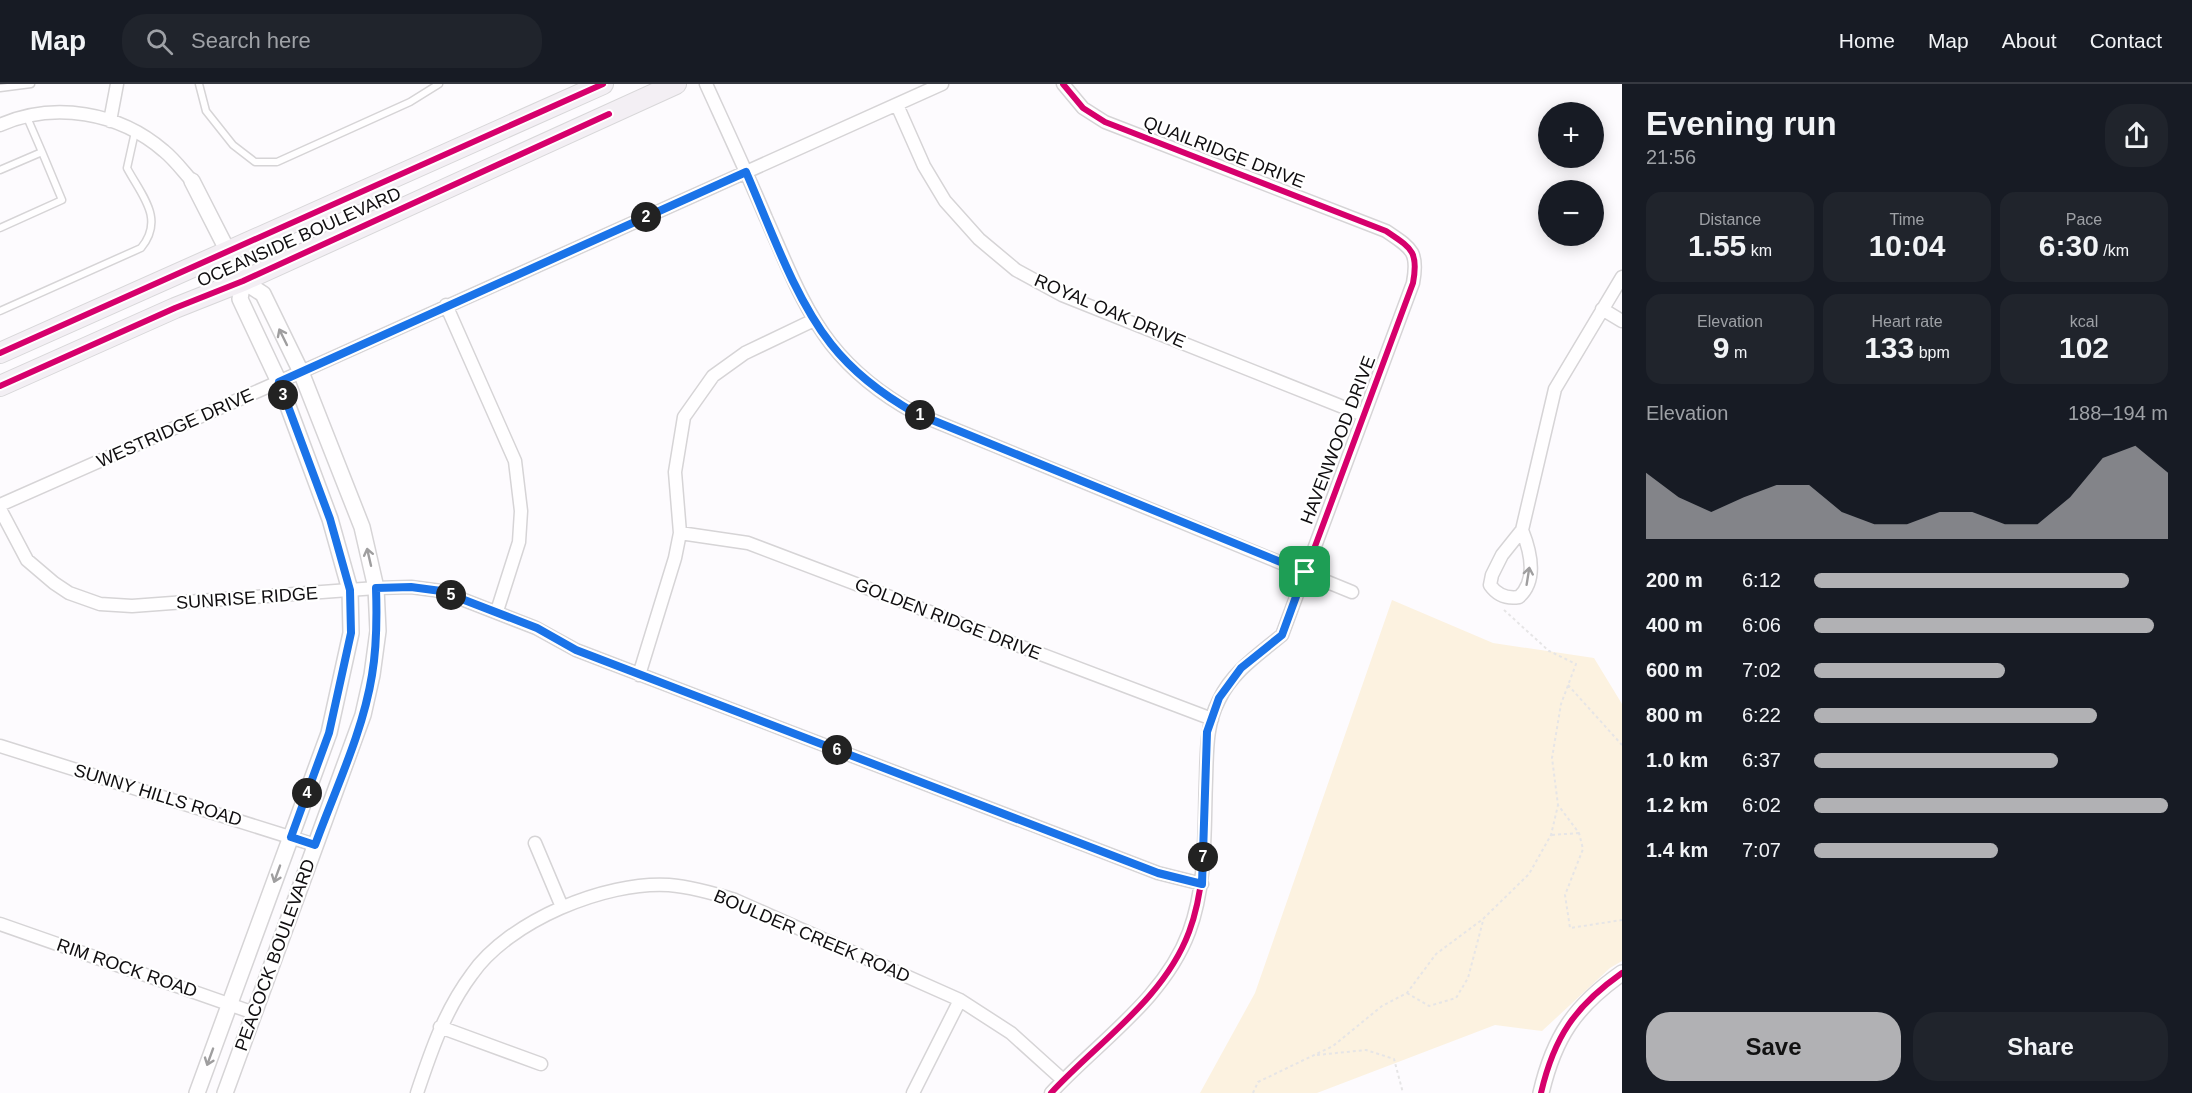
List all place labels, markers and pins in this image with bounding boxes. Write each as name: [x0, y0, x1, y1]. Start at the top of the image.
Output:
pin: 2: [631, 202, 661, 232]
pin: 3: [268, 380, 298, 410]
pin: 1: [905, 400, 935, 430]
pin: [1279, 546, 1330, 597]
pin: 5: [436, 580, 466, 610]
pin: 6: [822, 735, 852, 765]
pin: 4: [292, 778, 322, 808]
pin: 7: [1188, 842, 1218, 872]

